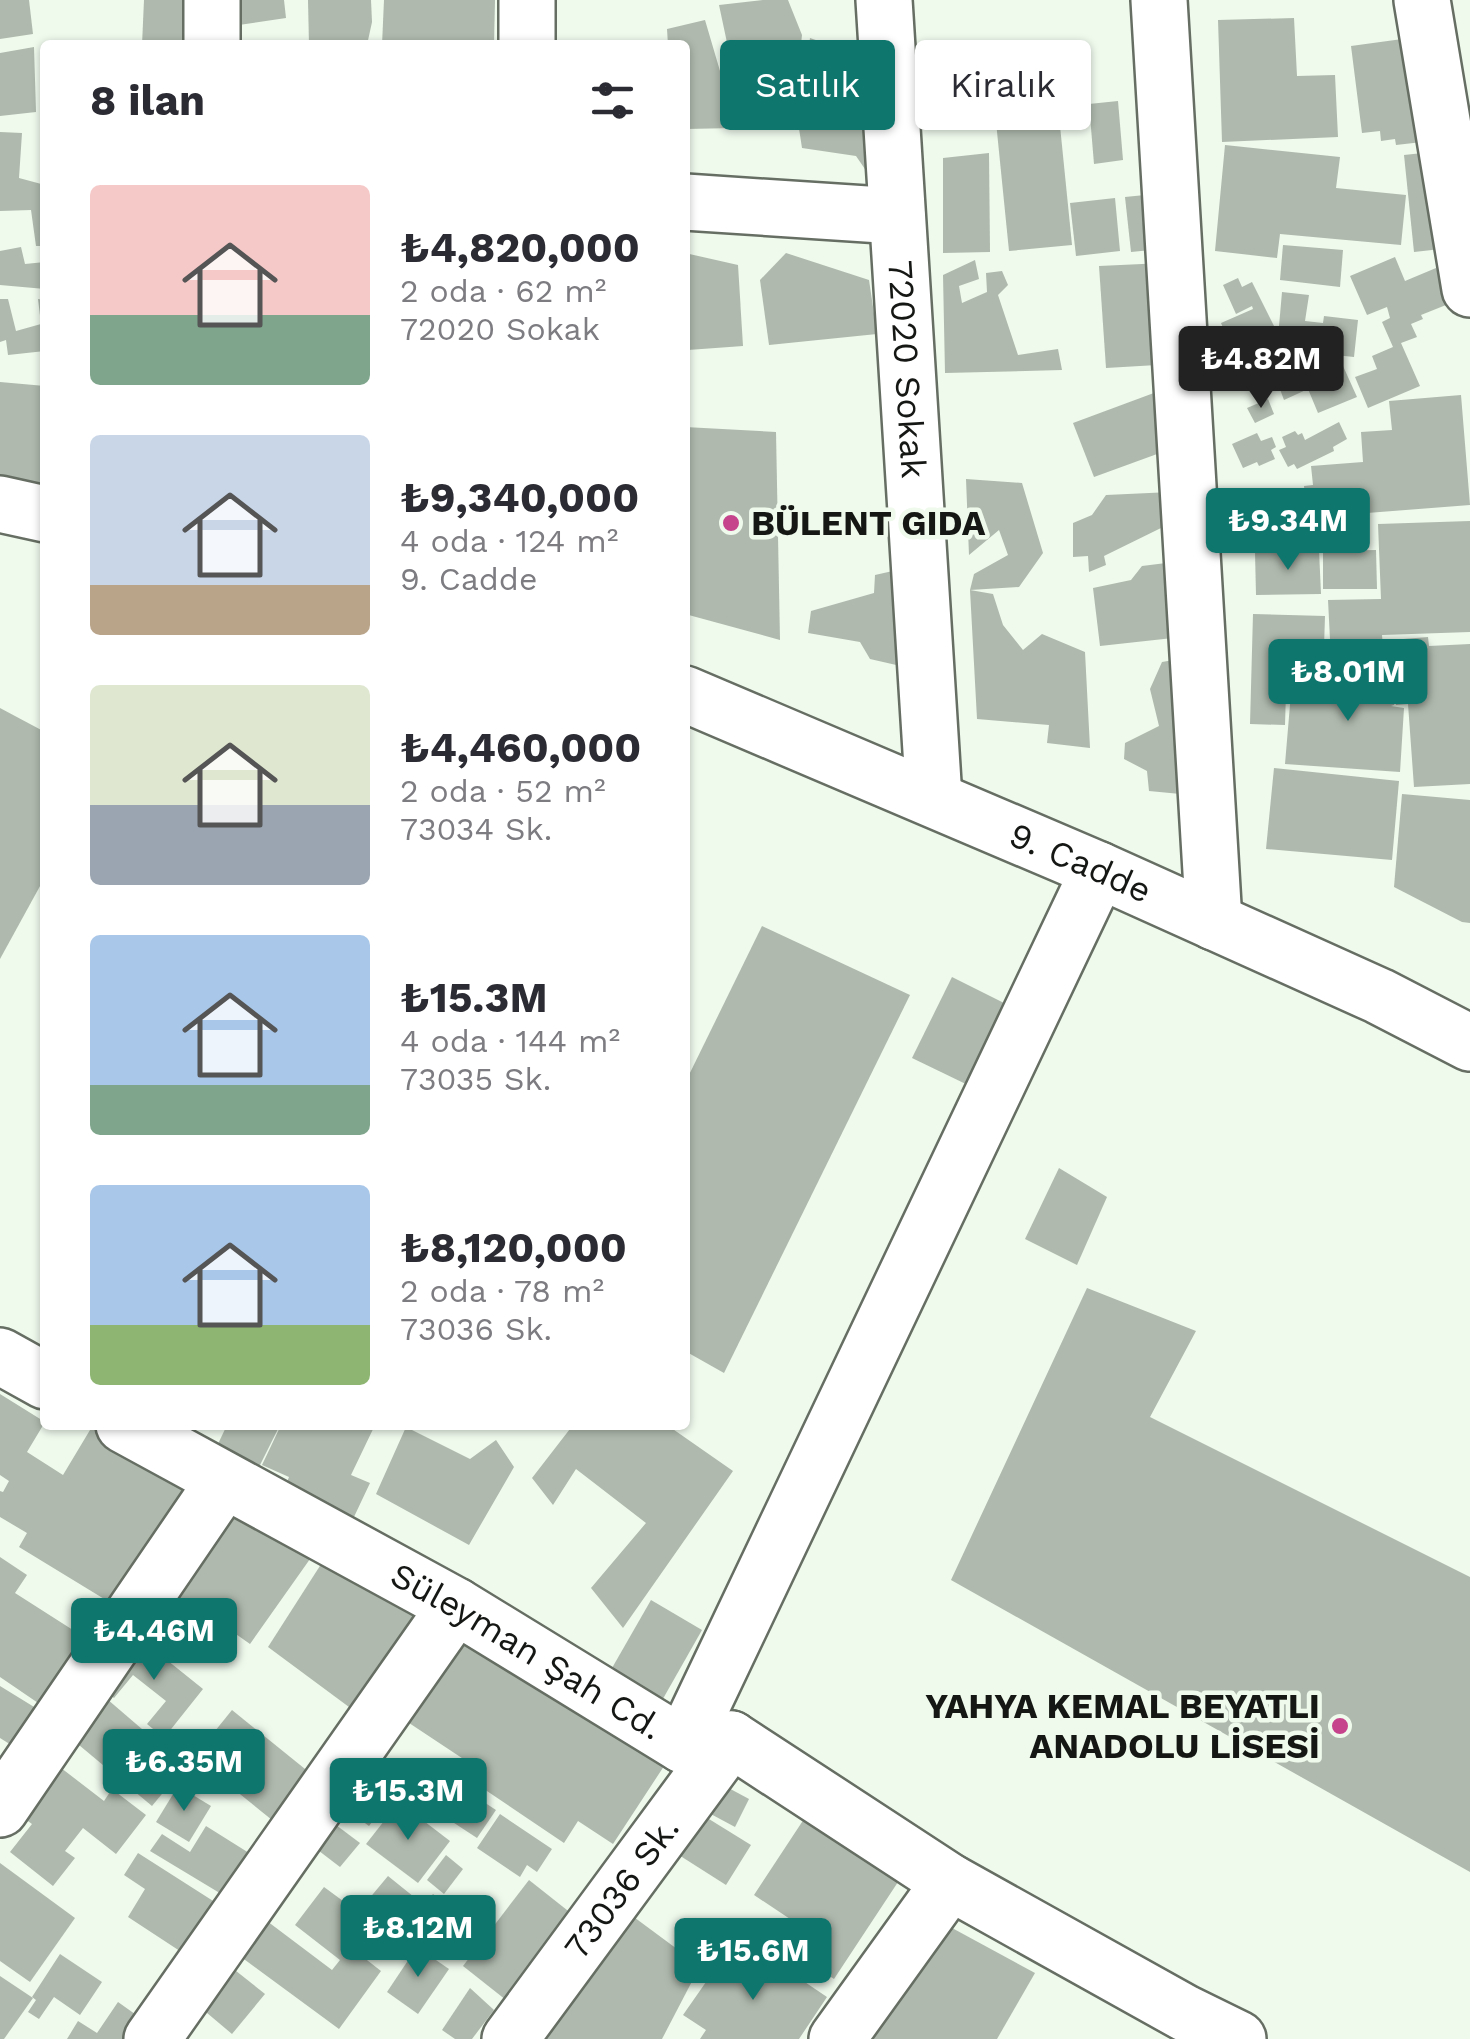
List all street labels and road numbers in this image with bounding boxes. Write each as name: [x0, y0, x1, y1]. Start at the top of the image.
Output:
street label: 72020 Sokak: [879, 259, 935, 480]
street label: 9. Cadde: [1003, 814, 1158, 912]
street label: Süleyman Şah Cd.: [384, 1554, 671, 1749]
street label: 73036 Sk.: [555, 1808, 688, 1967]

